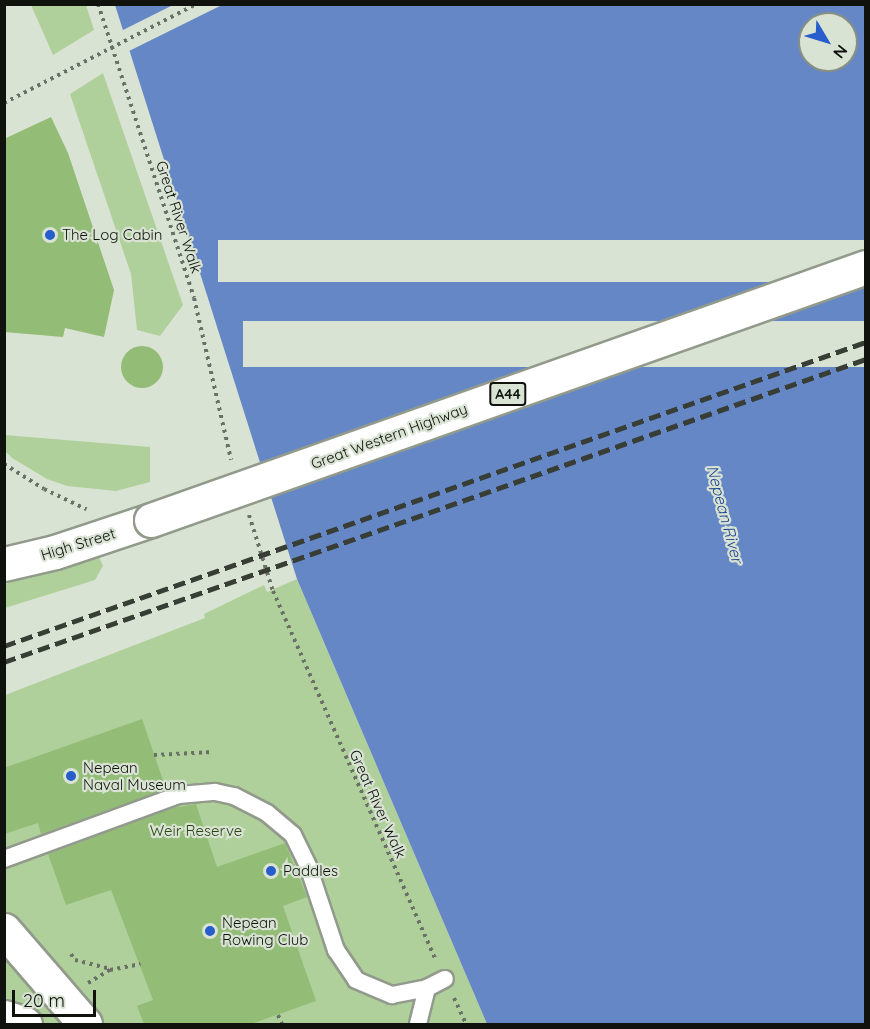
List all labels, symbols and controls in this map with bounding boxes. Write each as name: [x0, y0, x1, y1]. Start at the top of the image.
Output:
north arrow: [798, 12, 858, 72]
text: N: [829, 41, 852, 63]
street label: Great River Walk: [152, 159, 206, 275]
place label: The Log Cabin: [62, 226, 162, 244]
marker: The Log Cabin: [43, 228, 57, 242]
road number: A44: [488, 383, 528, 405]
street label: Great Western Highway: [308, 399, 470, 473]
water label: Nepean River: [703, 463, 747, 565]
street label: High Street: [39, 524, 117, 564]
street label: Great River Walk: [346, 747, 410, 861]
place label: Nepean Naval Museum: [83, 758, 186, 793]
marker: Nepean Naval Museum: [64, 769, 78, 783]
park label: Weir Reserve: [150, 822, 242, 840]
place label: Paddles: [283, 862, 338, 880]
marker: Paddles: [264, 864, 278, 878]
place label: Nepean Rowing Club: [222, 913, 308, 948]
marker: Nepean Rowing Club: [203, 924, 217, 938]
scale bar: [15, 978, 99, 1016]
text: 20 m: [23, 989, 65, 1012]

